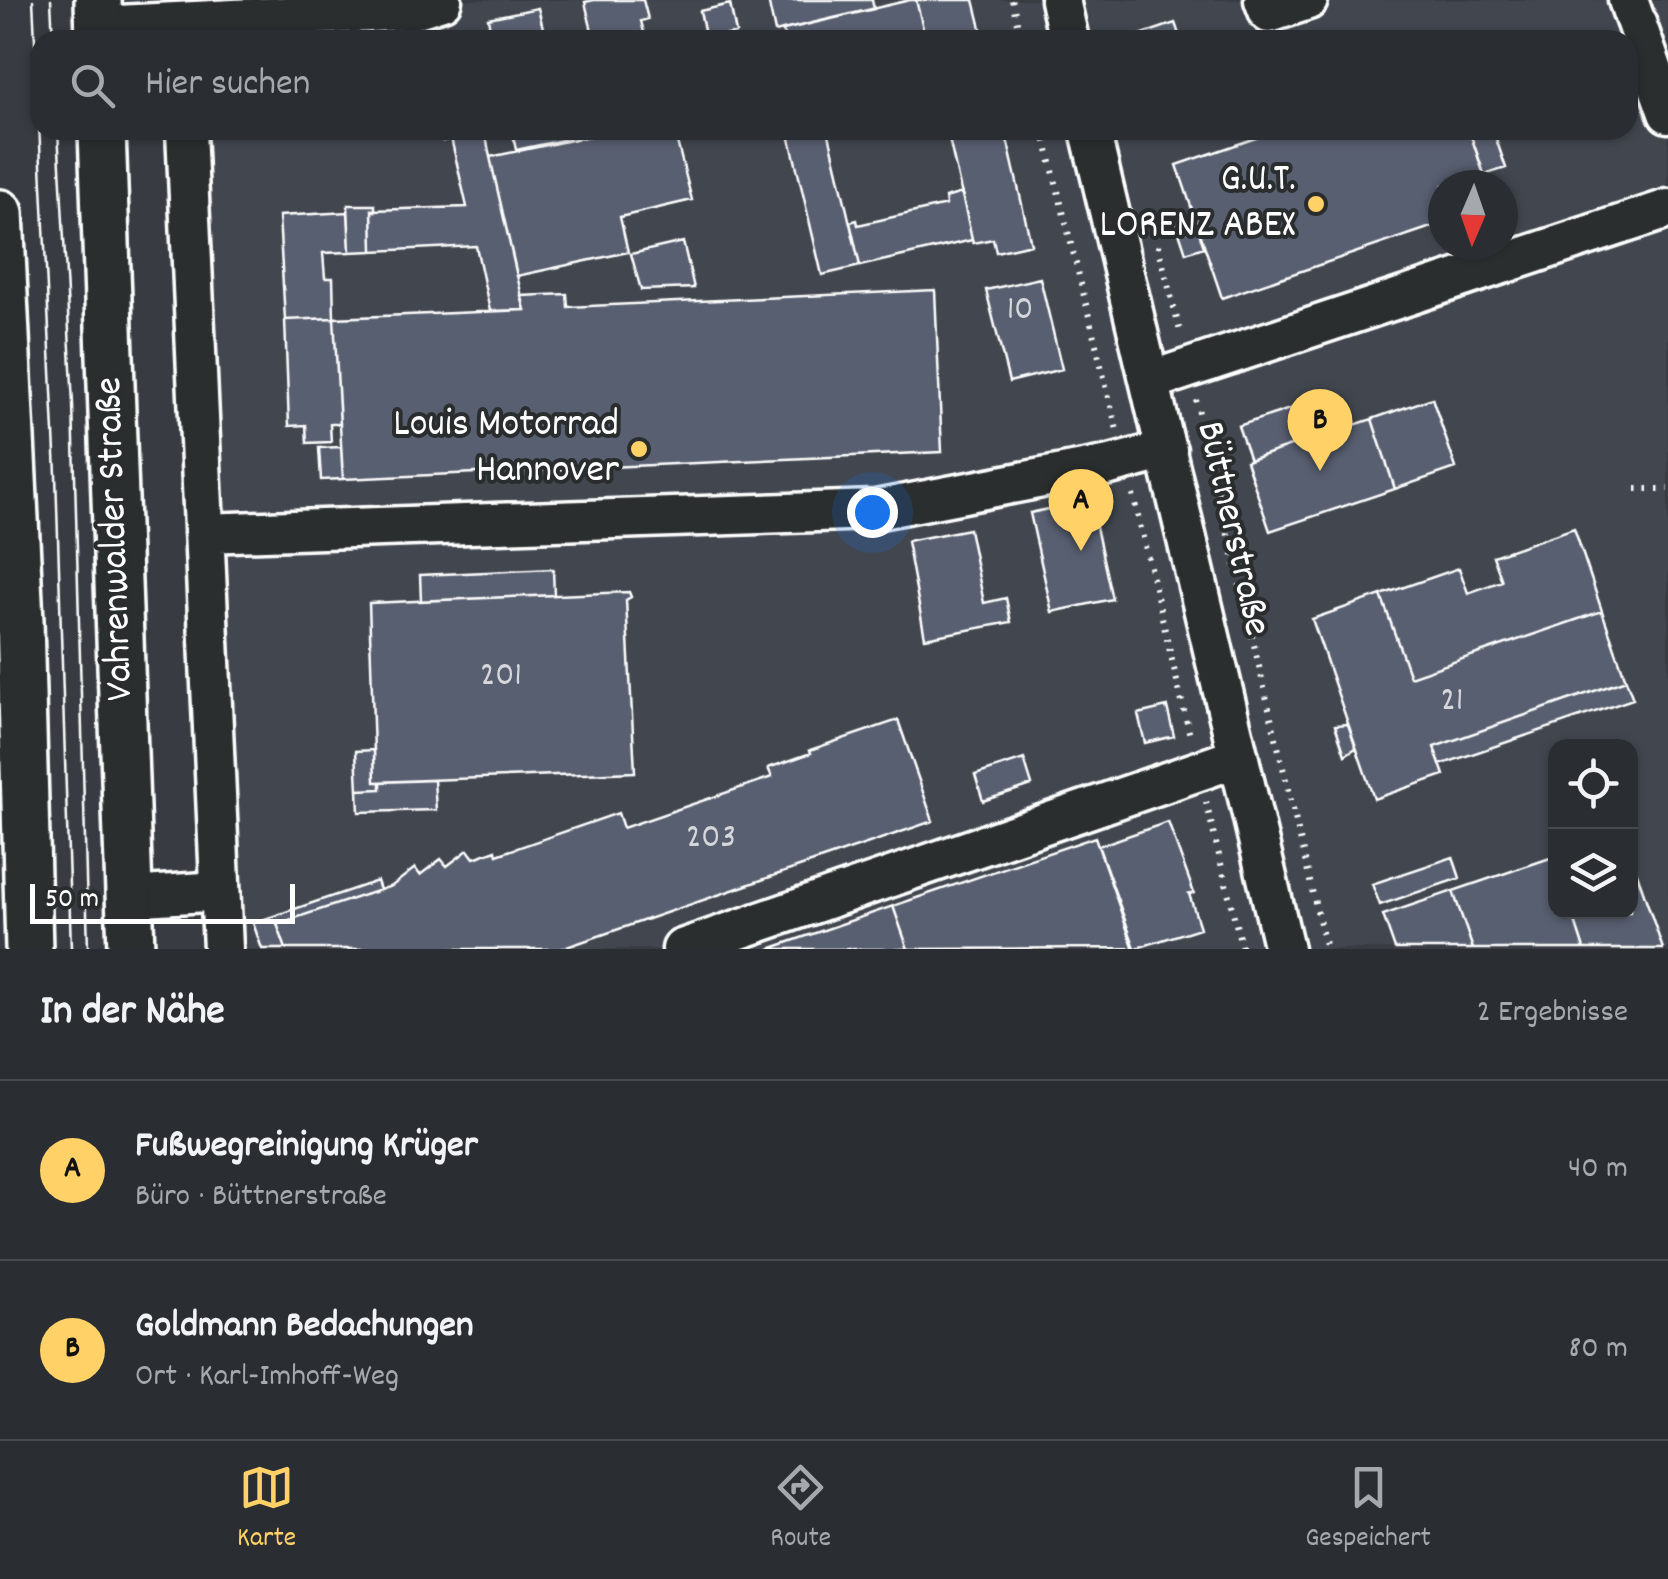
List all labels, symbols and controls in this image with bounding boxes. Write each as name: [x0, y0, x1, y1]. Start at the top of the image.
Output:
search box: [30, 30, 1638, 140]
icon: search: [65, 58, 120, 113]
text: Hier suchen: [145, 58, 310, 113]
place label: G.U.T. LORENZ ABEX: [1099, 153, 1296, 256]
north arrow: [1428, 170, 1518, 260]
marker: G.U.T. LORENZ ABEX: [1305, 193, 1327, 215]
house number: 10: [1007, 286, 1033, 336]
street label: Vahrenwalder Straße: [83, 376, 151, 702]
pin: B: [1288, 388, 1352, 471]
place label: Louis Motorrad Hannover: [393, 398, 619, 501]
street label: Büttnerstraße: [1179, 416, 1283, 642]
marker: Louis Motorrad Hannover: [628, 438, 650, 460]
pin: A: [1048, 468, 1114, 551]
your location: [847, 487, 898, 538]
house number: 201: [480, 652, 522, 702]
house number: 21: [1441, 677, 1463, 727]
map controls: [1548, 739, 1638, 919]
button: locate: [1548, 739, 1638, 829]
house number: 203: [686, 814, 736, 864]
button: layers: [1548, 829, 1638, 919]
scale bar: [30, 879, 295, 924]
text: 50 m: [45, 881, 99, 921]
text: In der Nähe: [40, 984, 225, 1044]
text: 2 Ergebnisse: [1477, 991, 1628, 1037]
text: Fußwegreinigung Krüger: [135, 1120, 478, 1175]
text: A: [64, 1147, 81, 1193]
text: 40 m: [1568, 1147, 1628, 1193]
text: Büro · Büttnerstraße: [135, 1175, 387, 1221]
text: Goldmann Bedachungen: [135, 1300, 474, 1355]
text: B: [65, 1327, 80, 1373]
text: 80 m: [1568, 1327, 1628, 1373]
text: Ort · Karl-Imhoff-Weg: [135, 1355, 399, 1401]
tab: Karte: [237, 1460, 296, 1560]
tab: Route: [770, 1460, 831, 1560]
tab: Gespeichert: [1305, 1460, 1431, 1560]

